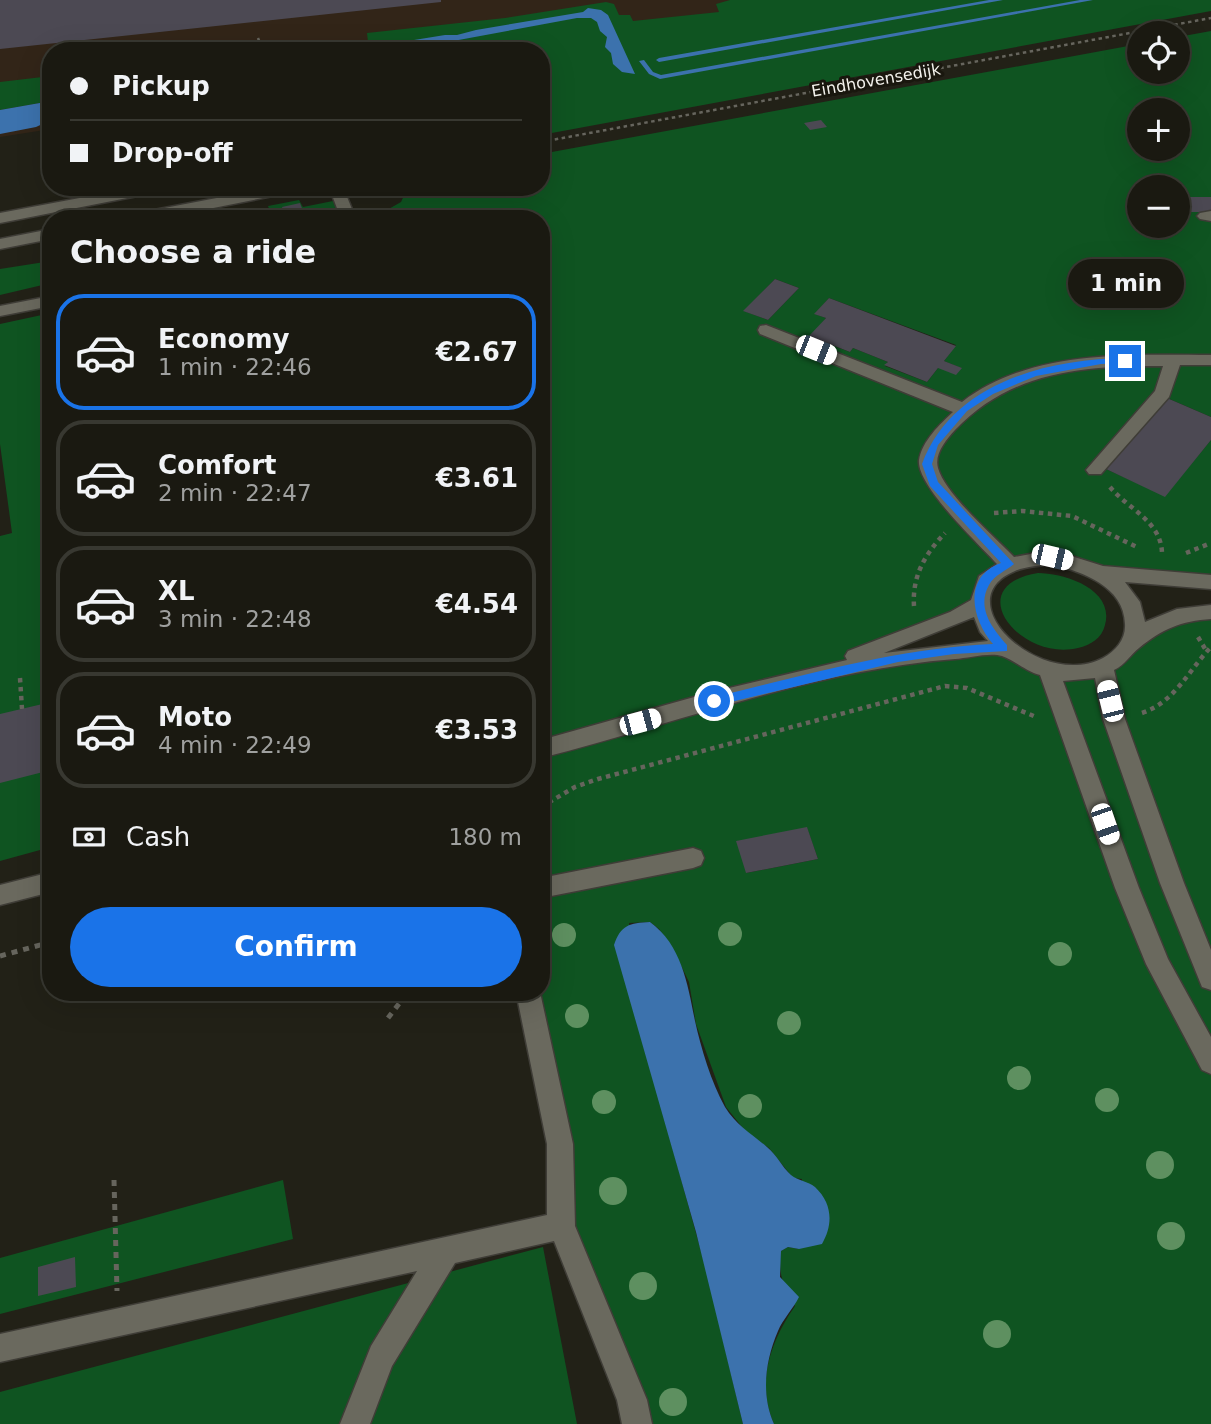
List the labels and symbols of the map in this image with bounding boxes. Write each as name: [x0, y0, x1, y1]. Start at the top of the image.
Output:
street label: Eindhovensedijk: [810, 59, 943, 101]
callout: 1 min: [1067, 260, 1183, 308]
car: [793, 332, 840, 368]
route end: [1109, 345, 1141, 377]
car: [1030, 542, 1075, 572]
car: [1095, 678, 1126, 724]
route start: [698, 685, 730, 717]
car: [617, 706, 664, 738]
car: [1089, 801, 1122, 847]

